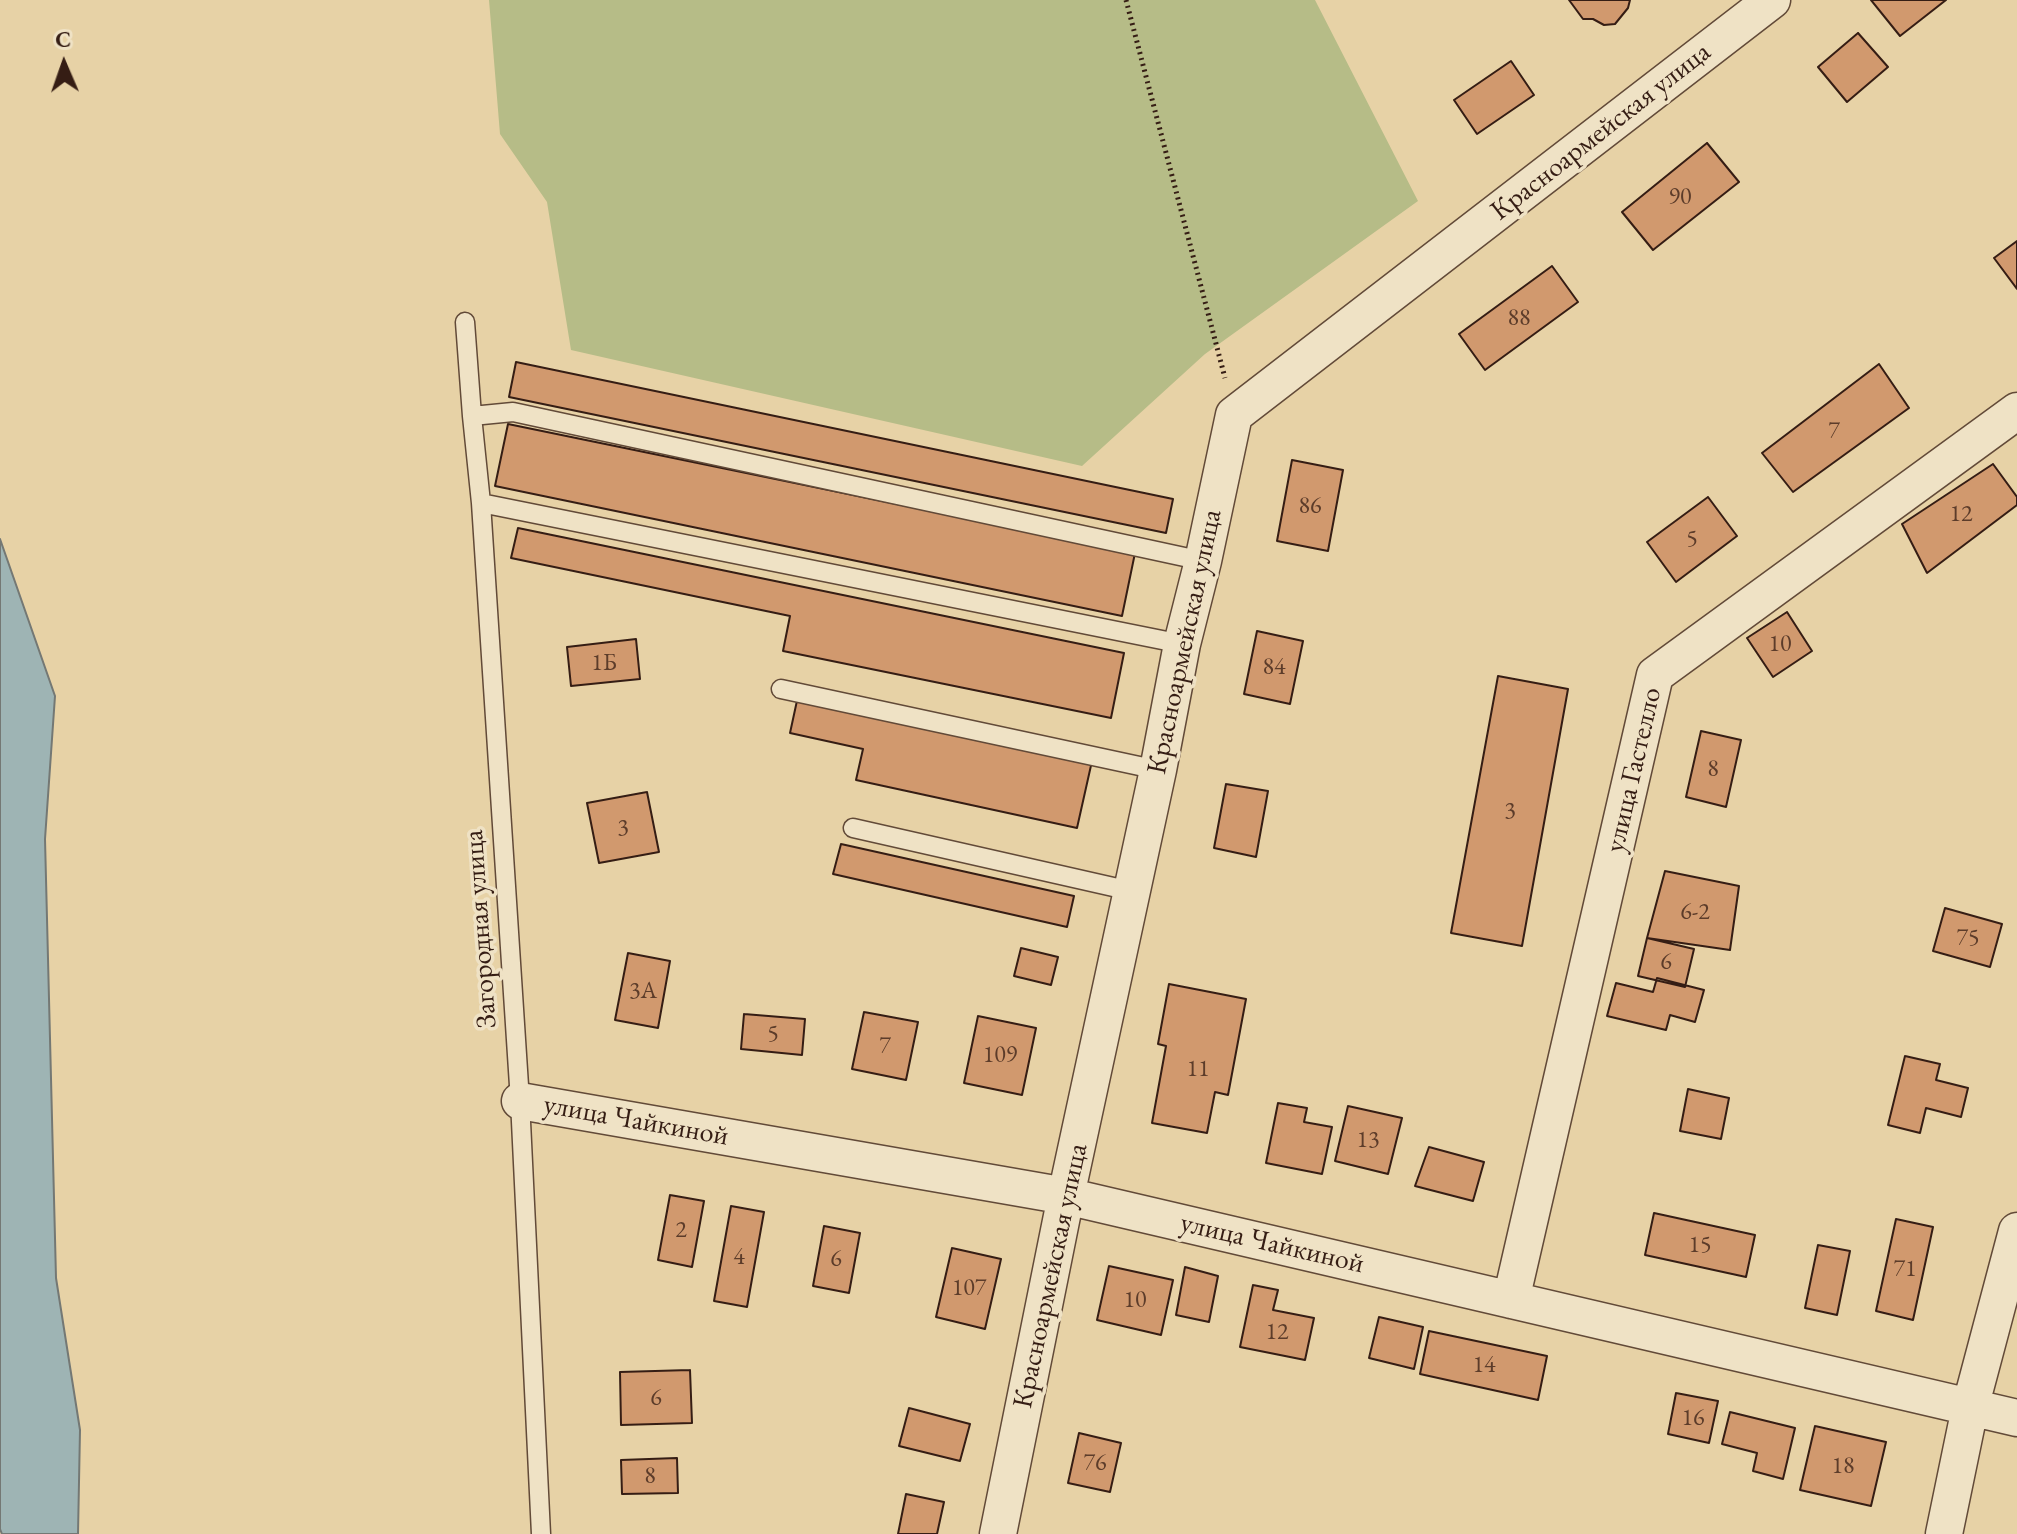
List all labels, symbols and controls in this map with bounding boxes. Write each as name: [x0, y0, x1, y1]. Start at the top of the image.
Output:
north arrow: [24, 24, 104, 104]
text: С: [55, 25, 71, 54]
street label: Красноармейская улица: [1484, 36, 1718, 228]
house number: 90: [1668, 183, 1692, 211]
house number: 88: [1507, 304, 1531, 332]
house number: 7: [1828, 417, 1840, 445]
house number: 86: [1298, 492, 1322, 520]
house number: 12: [1949, 500, 1973, 528]
street label: Красноармейская улица: [1141, 507, 1229, 777]
house number: 5: [1686, 525, 1698, 553]
house number: 10: [1768, 630, 1792, 658]
house number: 1Б: [591, 649, 617, 677]
house number: 84: [1262, 653, 1286, 681]
street label: улица Гастелло: [1599, 684, 1669, 856]
house number: 8: [1707, 755, 1719, 783]
house number: 3: [1504, 797, 1516, 825]
house number: 3: [617, 814, 629, 842]
street label: Загородная улица: [457, 829, 505, 1029]
house number: 6-2: [1680, 898, 1710, 926]
house number: 75: [1956, 924, 1980, 952]
house number: 6: [1660, 948, 1672, 976]
house number: 3А: [629, 977, 657, 1005]
house number: 5: [767, 1020, 779, 1048]
house number: 7: [879, 1032, 891, 1060]
house number: 109: [983, 1041, 1017, 1069]
house number: 11: [1186, 1055, 1210, 1083]
street label: улица Чайкиной: [541, 1088, 731, 1154]
house number: 13: [1356, 1126, 1380, 1154]
street label: Красноармейская улица: [1007, 1141, 1095, 1411]
street label: улица Чайкиной: [1177, 1207, 1367, 1281]
house number: 2: [675, 1216, 687, 1244]
house number: 15: [1688, 1231, 1712, 1259]
house number: 4: [733, 1243, 745, 1271]
house number: 6: [830, 1245, 842, 1273]
house number: 71: [1893, 1255, 1917, 1283]
house number: 107: [952, 1274, 986, 1302]
house number: 10: [1123, 1286, 1147, 1314]
house number: 12: [1265, 1318, 1289, 1346]
house number: 14: [1472, 1351, 1496, 1379]
house number: 6: [650, 1384, 662, 1412]
house number: 16: [1681, 1404, 1705, 1432]
house number: 76: [1083, 1449, 1107, 1477]
house number: 18: [1831, 1452, 1855, 1480]
house number: 8: [644, 1462, 656, 1490]

